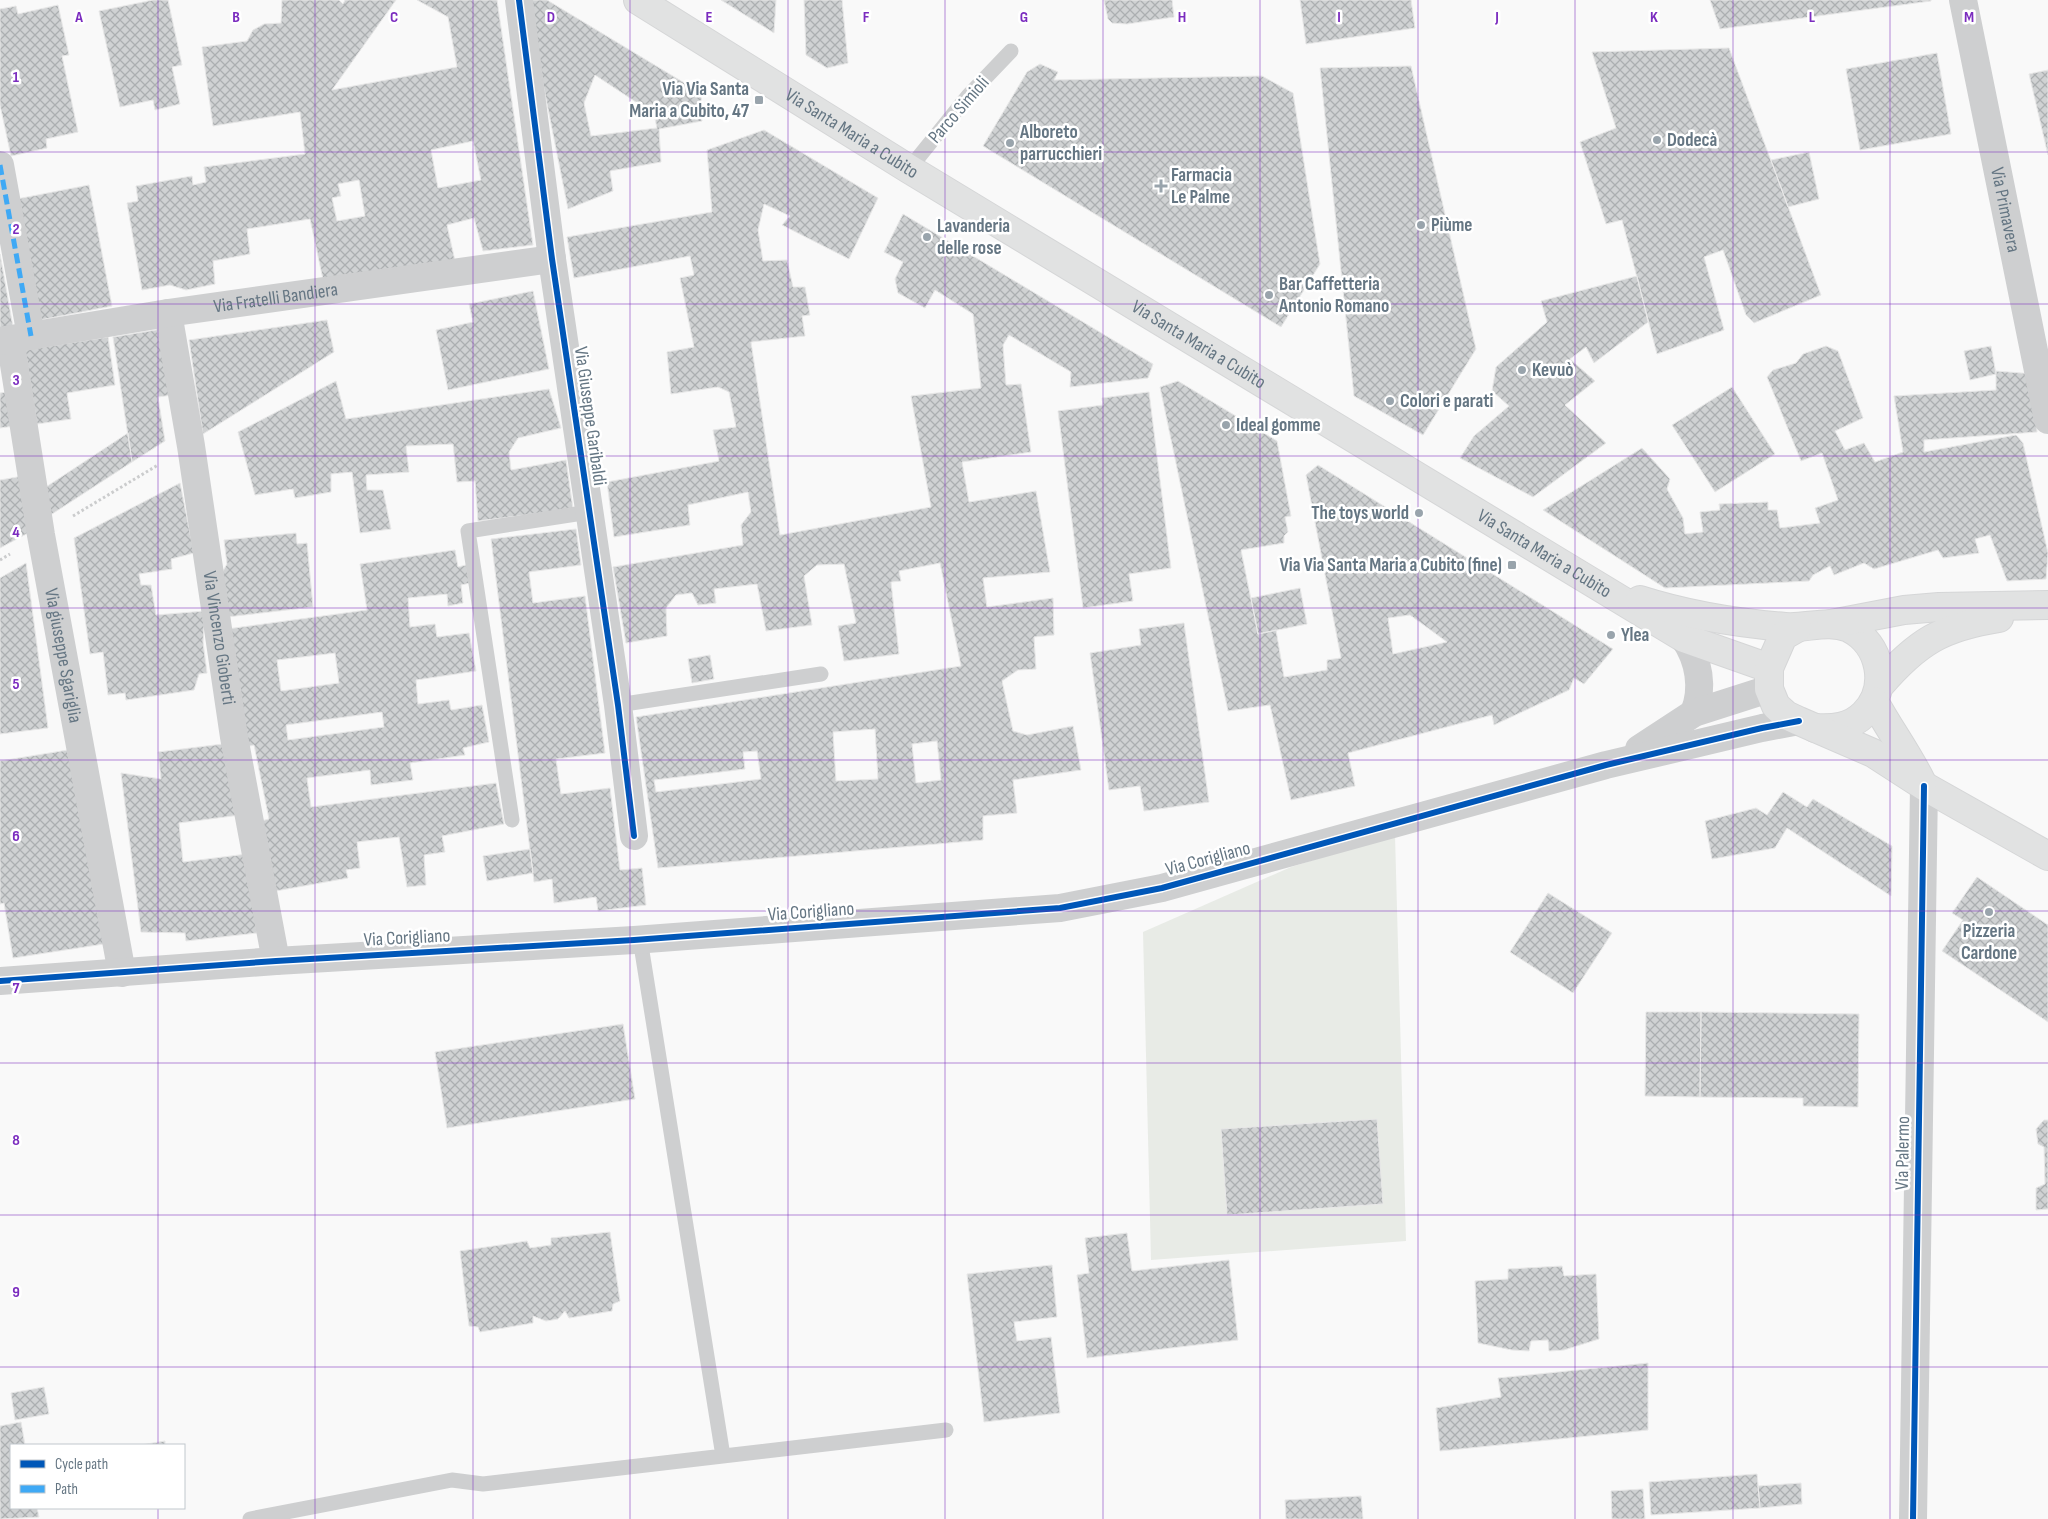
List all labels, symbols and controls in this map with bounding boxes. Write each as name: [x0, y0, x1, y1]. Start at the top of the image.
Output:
text: A: [74, 8, 83, 27]
text: B: [232, 8, 240, 27]
text: C: [390, 8, 398, 27]
text: D: [547, 8, 555, 27]
text: E: [706, 8, 713, 27]
text: F: [863, 8, 870, 27]
text: G: [1020, 8, 1028, 27]
text: H: [1178, 8, 1186, 27]
text: I: [1337, 8, 1341, 27]
text: J: [1494, 8, 1499, 27]
text: K: [1650, 8, 1658, 27]
text: L: [1809, 8, 1816, 27]
text: M: [1964, 8, 1974, 27]
text: 1: [13, 68, 20, 87]
street label: Parco Simioli: [924, 72, 994, 148]
place label: Via Via Santa Maria a Cubito, 47: [629, 78, 750, 123]
street label: Via Santa Maria a Cubito: [781, 83, 923, 183]
marker: Via Via Santa Maria a Cubito, 47: [753, 94, 765, 106]
place label: Alboreto parrucchieri: [1019, 121, 1102, 166]
place label: Dodecà: [1667, 129, 1717, 152]
marker: Dodecà: [1651, 134, 1663, 146]
marker: Alboreto parrucchieri: [1004, 137, 1016, 149]
place label: Farmacia Le Palme: [1171, 164, 1232, 209]
street label: Via Primavera: [1986, 165, 2025, 254]
marker: Farmacia Le Palme: [1155, 180, 1167, 192]
place label: Piùme: [1431, 214, 1472, 237]
place label: Lavanderia delle rose: [937, 215, 1010, 260]
marker: Piùme: [1415, 219, 1427, 231]
text: 2: [12, 220, 20, 239]
marker: Lavanderia delle rose: [921, 231, 933, 243]
place label: Bar Caffetteria Antonio Romano: [1278, 273, 1389, 318]
street label: Via Fratelli Bandiera: [212, 278, 339, 318]
marker: Bar Caffetteria Antonio Romano: [1263, 289, 1275, 301]
street label: Via Santa Maria a Cubito: [1127, 295, 1270, 394]
street label: Via Giuseppe Garibaldi: [569, 345, 611, 487]
place label: Kevuò: [1532, 359, 1574, 382]
marker: Kevuò: [1516, 364, 1528, 376]
text: 3: [12, 371, 20, 390]
place label: Colori e parati: [1400, 390, 1493, 413]
marker: Colori e parati: [1384, 395, 1396, 407]
place label: Ideal gomme: [1236, 414, 1321, 437]
marker: Ideal gomme: [1220, 419, 1232, 431]
place label: The toys world: [1311, 502, 1409, 525]
street label: Via Santa Maria a Cubito: [1473, 504, 1616, 603]
marker: The toys world: [1413, 507, 1425, 519]
text: 4: [12, 523, 20, 542]
place label: Via Via Santa Maria a Cubito (fine): [1280, 554, 1502, 577]
marker: Via Via Santa Maria a Cubito (fine): [1506, 559, 1518, 571]
street label: Via Vincenzo Gioberti: [198, 569, 241, 706]
street label: Via giuseppe Sgariglia: [40, 586, 87, 725]
place label: Ylea: [1621, 624, 1649, 647]
marker: Ylea: [1605, 629, 1617, 641]
text: 5: [12, 675, 20, 694]
text: 6: [12, 827, 20, 846]
street label: Via Corigliano: [1163, 837, 1253, 881]
street label: Via Corigliano: [767, 898, 855, 926]
marker: Pizzeria Cardone: [1983, 906, 1995, 918]
place label: Pizzeria Cardone: [1961, 920, 2017, 965]
street label: Via Corigliano: [363, 924, 451, 952]
text: 7: [13, 979, 20, 998]
street label: Via Palermo: [1891, 1116, 1915, 1190]
text: 8: [12, 1131, 20, 1150]
text: 9: [12, 1283, 20, 1302]
legend: [10, 1444, 185, 1509]
text: Cycle path: [55, 1455, 108, 1474]
text: Path: [55, 1480, 78, 1499]

